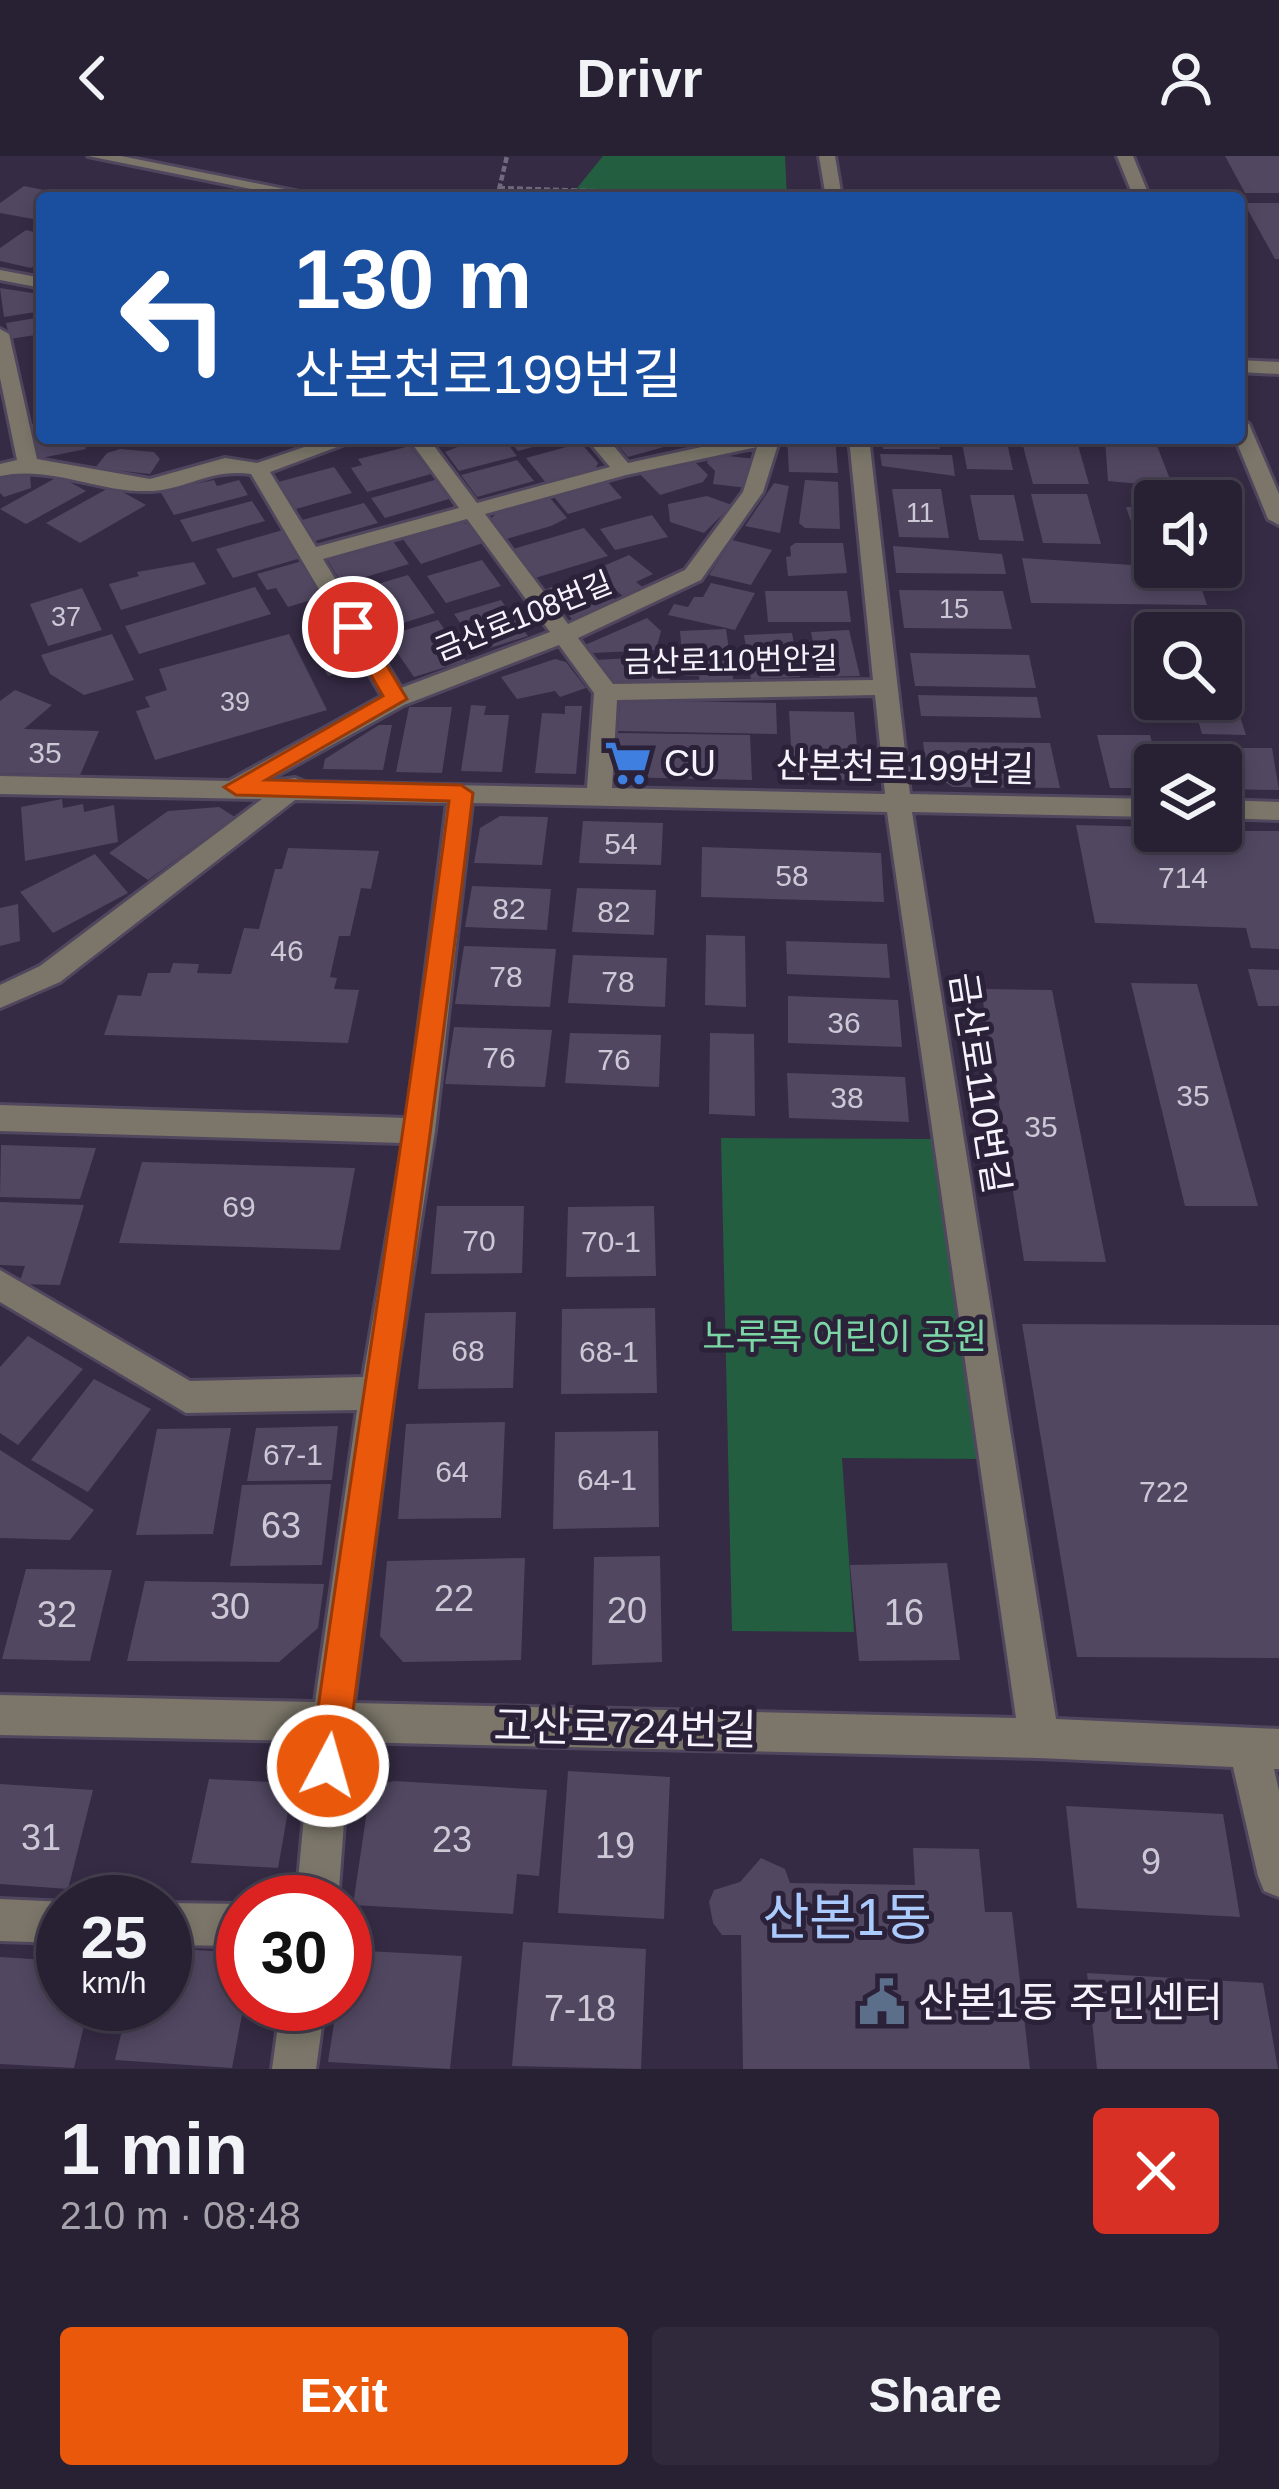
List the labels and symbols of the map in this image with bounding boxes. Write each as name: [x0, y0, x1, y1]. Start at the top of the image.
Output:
house number: 11: [906, 498, 934, 528]
street label: 금산로108번길: [430, 565, 616, 667]
pin: [302, 576, 404, 678]
house number: 15: [939, 594, 969, 624]
house number: 37: [51, 602, 81, 632]
street label: 금산로110번안길: [624, 642, 838, 678]
house number: 39: [220, 687, 250, 717]
house number: 35: [28, 736, 62, 769]
supermarket icon: CU: [603, 738, 653, 788]
place label: CU: [664, 743, 716, 784]
street label: 산본천로199번길: [775, 744, 1035, 790]
house number: 54: [604, 827, 638, 860]
house number: 58: [775, 859, 809, 892]
house number: 714: [1158, 861, 1208, 894]
house number: 82: [492, 892, 526, 925]
house number: 82: [597, 895, 631, 928]
house number: 46: [270, 934, 304, 967]
house number: 78: [489, 960, 523, 993]
house number: 78: [601, 965, 635, 998]
street label: 금산로110번길: [942, 970, 1018, 1196]
house number: 36: [827, 1006, 861, 1039]
house number: 76: [482, 1041, 516, 1074]
house number: 76: [597, 1043, 631, 1076]
house number: 35: [1176, 1079, 1210, 1112]
house number: 38: [830, 1081, 864, 1114]
house number: 35: [1024, 1110, 1058, 1143]
house number: 69: [222, 1190, 256, 1223]
house number: 70: [462, 1224, 496, 1257]
house number: 70-1: [581, 1225, 641, 1258]
park label: 노루목 어린이 공원: [703, 1316, 987, 1357]
house number: 68: [451, 1334, 485, 1367]
house number: 68-1: [579, 1335, 639, 1368]
house number: 67-1: [263, 1438, 323, 1471]
house number: 64: [435, 1455, 469, 1488]
house number: 64-1: [577, 1463, 637, 1496]
house number: 722: [1139, 1475, 1189, 1508]
house number: 63: [261, 1505, 301, 1546]
house number: 22: [434, 1578, 474, 1619]
house number: 30: [210, 1586, 250, 1627]
house number: 20: [607, 1590, 647, 1631]
house number: 16: [884, 1592, 924, 1633]
house number: 32: [37, 1594, 77, 1635]
street label: 고산로724번길: [493, 1702, 757, 1754]
position arrow: [265, 1703, 391, 1829]
house number: 31: [21, 1817, 61, 1858]
house number: 23: [432, 1819, 472, 1860]
house number: 19: [595, 1825, 635, 1866]
house number: 9: [1141, 1841, 1161, 1882]
speed limit sign: 30: [216, 1875, 372, 2031]
district label: 산본1동: [762, 1889, 932, 1946]
public building icon: 산본1동 주민센터: [857, 1977, 907, 2027]
place label: 산본1동 주민센터: [918, 1979, 1224, 2026]
house number: 7-18: [544, 1988, 616, 2029]

